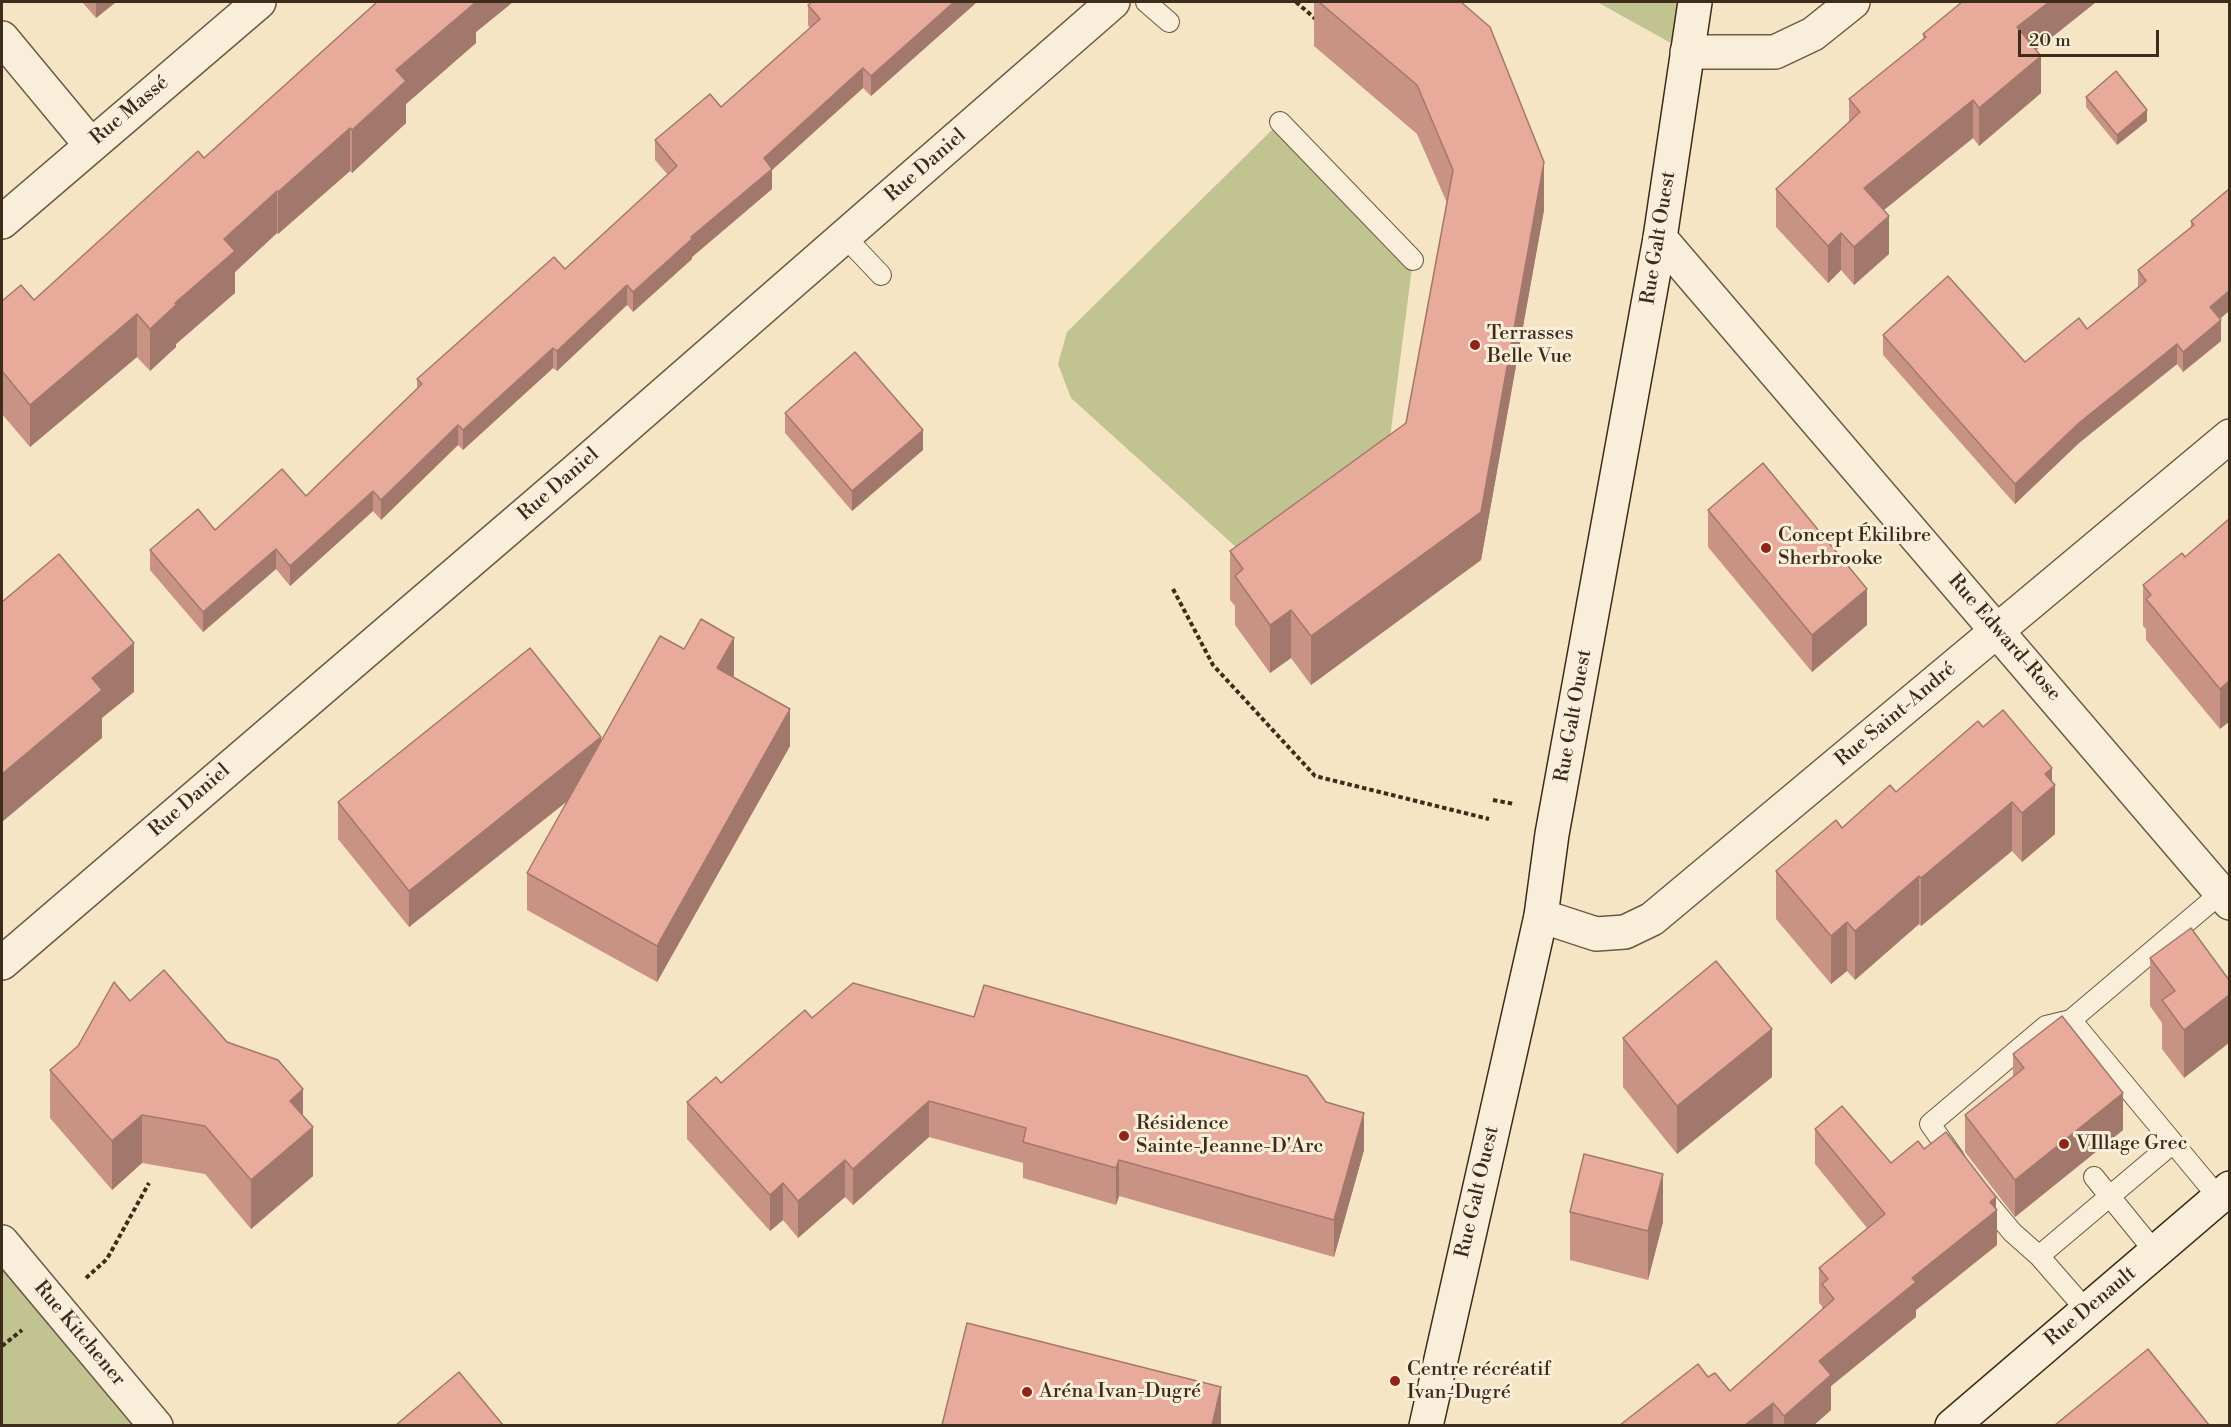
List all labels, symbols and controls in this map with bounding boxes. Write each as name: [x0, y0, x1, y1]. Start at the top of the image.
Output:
scale bar: [2021, 18, 2162, 56]
text: 20 m: [2029, 29, 2071, 52]
street label: Rue Massé: [86, 71, 174, 151]
street label: Rue Daniel: [881, 124, 971, 208]
street label: Rue Galt Ouest: [1637, 170, 1681, 306]
place label: Terrasses Belle Vue: [1487, 322, 1573, 369]
marker: Terrasses Belle Vue: [1468, 338, 1482, 352]
street label: Rue Daniel: [514, 443, 604, 527]
place label: Concept Ékilibre Sherbrooke: [1778, 524, 1931, 571]
marker: Concept Ékilibre Sherbrooke: [1759, 541, 1773, 555]
street label: Rue Edward-Rose: [1942, 570, 2066, 706]
street label: Rue Galt Ouest: [1550, 648, 1598, 784]
street label: Rue Saint-André: [1831, 658, 1961, 772]
street label: Rue Daniel: [145, 759, 235, 843]
place label: Résidence Sainte-Jeanne-D'Arc: [1136, 1112, 1323, 1159]
street label: Rue Galt Ouest: [1451, 1124, 1505, 1260]
marker: Résidence Sainte-Jeanne-D'Arc: [1117, 1129, 1131, 1143]
place label: VIllage Grec: [2076, 1132, 2188, 1156]
marker: VIllage Grec: [2057, 1137, 2071, 1151]
street label: Rue Denault: [2041, 1262, 2141, 1352]
street label: Rue Kitchener: [28, 1277, 130, 1391]
place label: Centre récréatif Ivan-Dugré: [1407, 1358, 1551, 1405]
marker: Centre récréatif Ivan-Dugré: [1388, 1374, 1402, 1388]
place label: Aréna Ivan-Dugré: [1039, 1380, 1201, 1404]
marker: Aréna Ivan-Dugré: [1020, 1385, 1034, 1399]

